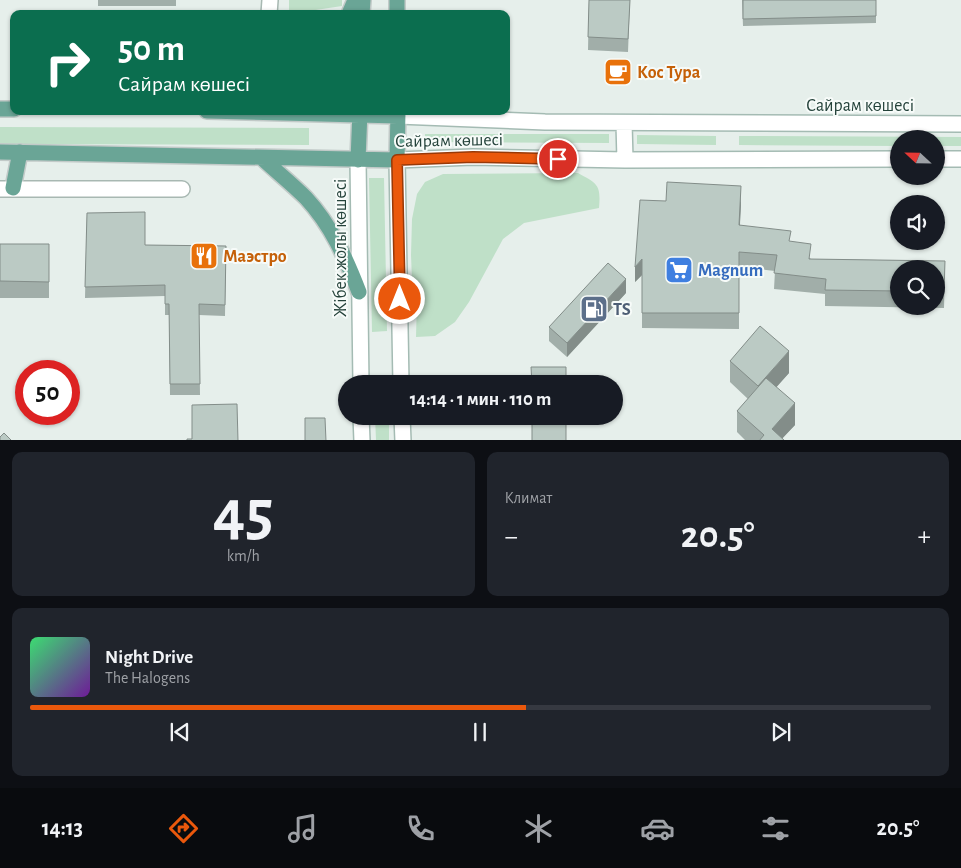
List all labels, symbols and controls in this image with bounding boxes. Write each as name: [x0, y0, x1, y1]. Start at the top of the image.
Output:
icon: right: [35, 30, 100, 95]
text: 50 m: [118, 32, 185, 67]
cafe icon: Кос Тура: [603, 57, 633, 87]
place label: Кос Тура: [637, 64, 701, 82]
text: Сайрам көшесі: [118, 73, 250, 95]
street label: Сайрам көшесі: [806, 97, 914, 115]
north arrow: [890, 130, 945, 185]
map controls: [890, 130, 945, 315]
street label: Сайрам көшесі: [395, 131, 503, 151]
pin: [537, 138, 579, 180]
icon: arrive: [544, 145, 572, 173]
street label: Жібек жолы көшесі: [331, 179, 350, 317]
button: sound: [890, 195, 945, 250]
restaurant icon: Маэстро: [189, 241, 219, 271]
place label: Маэстро: [223, 248, 287, 266]
supermarket icon: Magnum: [664, 255, 694, 285]
button: search: [890, 260, 945, 315]
place label: Magnum: [698, 262, 763, 280]
position arrow: [373, 272, 425, 324]
fuel station icon: TS: [579, 294, 609, 324]
place label: TS: [613, 301, 631, 319]
speed limit sign: 50: [15, 360, 80, 425]
text: 14:14 · 1 мин · 110 m: [410, 390, 551, 409]
text: 45: [213, 482, 274, 547]
text: Климат: [505, 490, 552, 506]
text: 20.5°: [681, 517, 755, 555]
text: −: [505, 523, 518, 551]
text: +: [918, 523, 931, 551]
text: km/h: [227, 548, 260, 564]
text: Night Drive: [105, 648, 193, 667]
text: The Halogens: [105, 670, 190, 686]
icon: previous: [166, 718, 194, 746]
icon: pause: [466, 718, 494, 746]
icon: next: [767, 718, 795, 746]
icon: directions: [166, 811, 201, 846]
icon: music: [285, 811, 320, 846]
icon: phone: [403, 811, 438, 846]
icon: climate: [521, 811, 556, 846]
icon: car: [640, 811, 675, 846]
icon: filters: [758, 811, 793, 846]
text: 14:13: [42, 817, 83, 839]
text: 20.5°: [877, 817, 919, 839]

